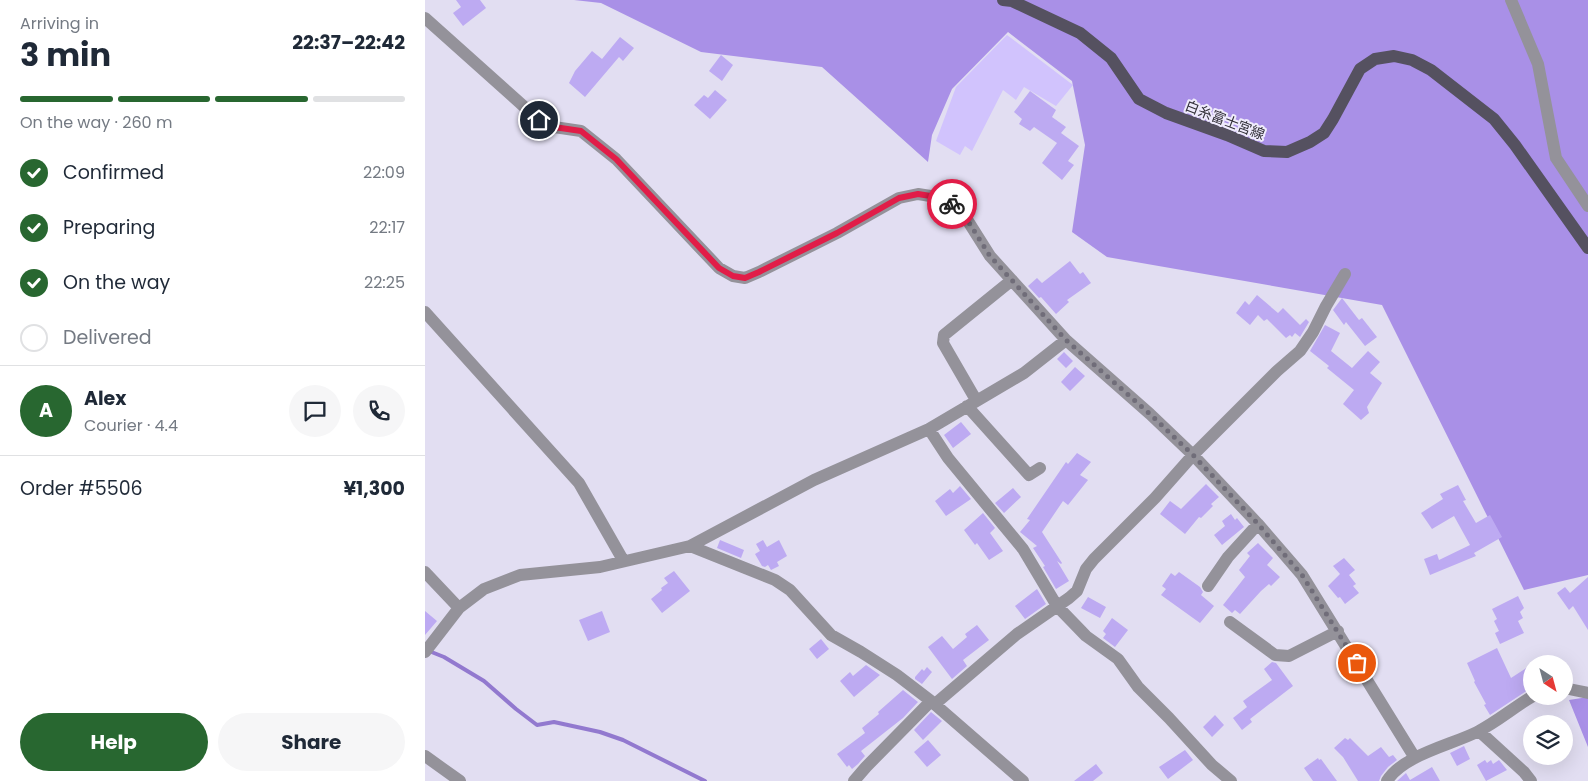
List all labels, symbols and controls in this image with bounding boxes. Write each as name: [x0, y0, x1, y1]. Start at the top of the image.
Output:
text: Arriving in: [20, 12, 99, 35]
text: 22:37–22:42: [292, 29, 405, 56]
text: 3 min: [20, 32, 111, 77]
street label: 白糸富士宮線: [1182, 96, 1268, 144]
pin: [518, 99, 560, 141]
icon: home: [525, 106, 553, 134]
text: On the way · 260 m: [20, 111, 172, 134]
icon: check: [20, 159, 48, 187]
text: Confirmed: [63, 159, 164, 186]
text: 22:09: [363, 161, 405, 184]
courier: [927, 179, 977, 229]
icon: bike: [938, 190, 966, 218]
icon: check: [20, 214, 48, 242]
text: Preparing: [63, 214, 155, 241]
text: 22:17: [369, 216, 405, 239]
icon: check: [20, 269, 48, 297]
text: On the way: [63, 269, 170, 296]
text: 22:25: [364, 271, 405, 294]
text: Delivered: [63, 324, 152, 351]
text: Alex: [84, 385, 126, 412]
button: chat: [289, 385, 341, 437]
button: phone: [353, 385, 405, 437]
text: A: [39, 397, 53, 424]
text: Courier · 4.4: [84, 414, 178, 437]
text: Order #5506: [20, 475, 143, 502]
text: ¥1,300: [343, 475, 405, 502]
pin: [1336, 642, 1378, 684]
icon: bag: [1343, 649, 1371, 677]
north arrow: [1523, 655, 1573, 705]
map controls: [1523, 655, 1573, 765]
button: Help: [20, 713, 208, 771]
button: Share: [218, 713, 405, 771]
button: layers: [1523, 715, 1573, 765]

